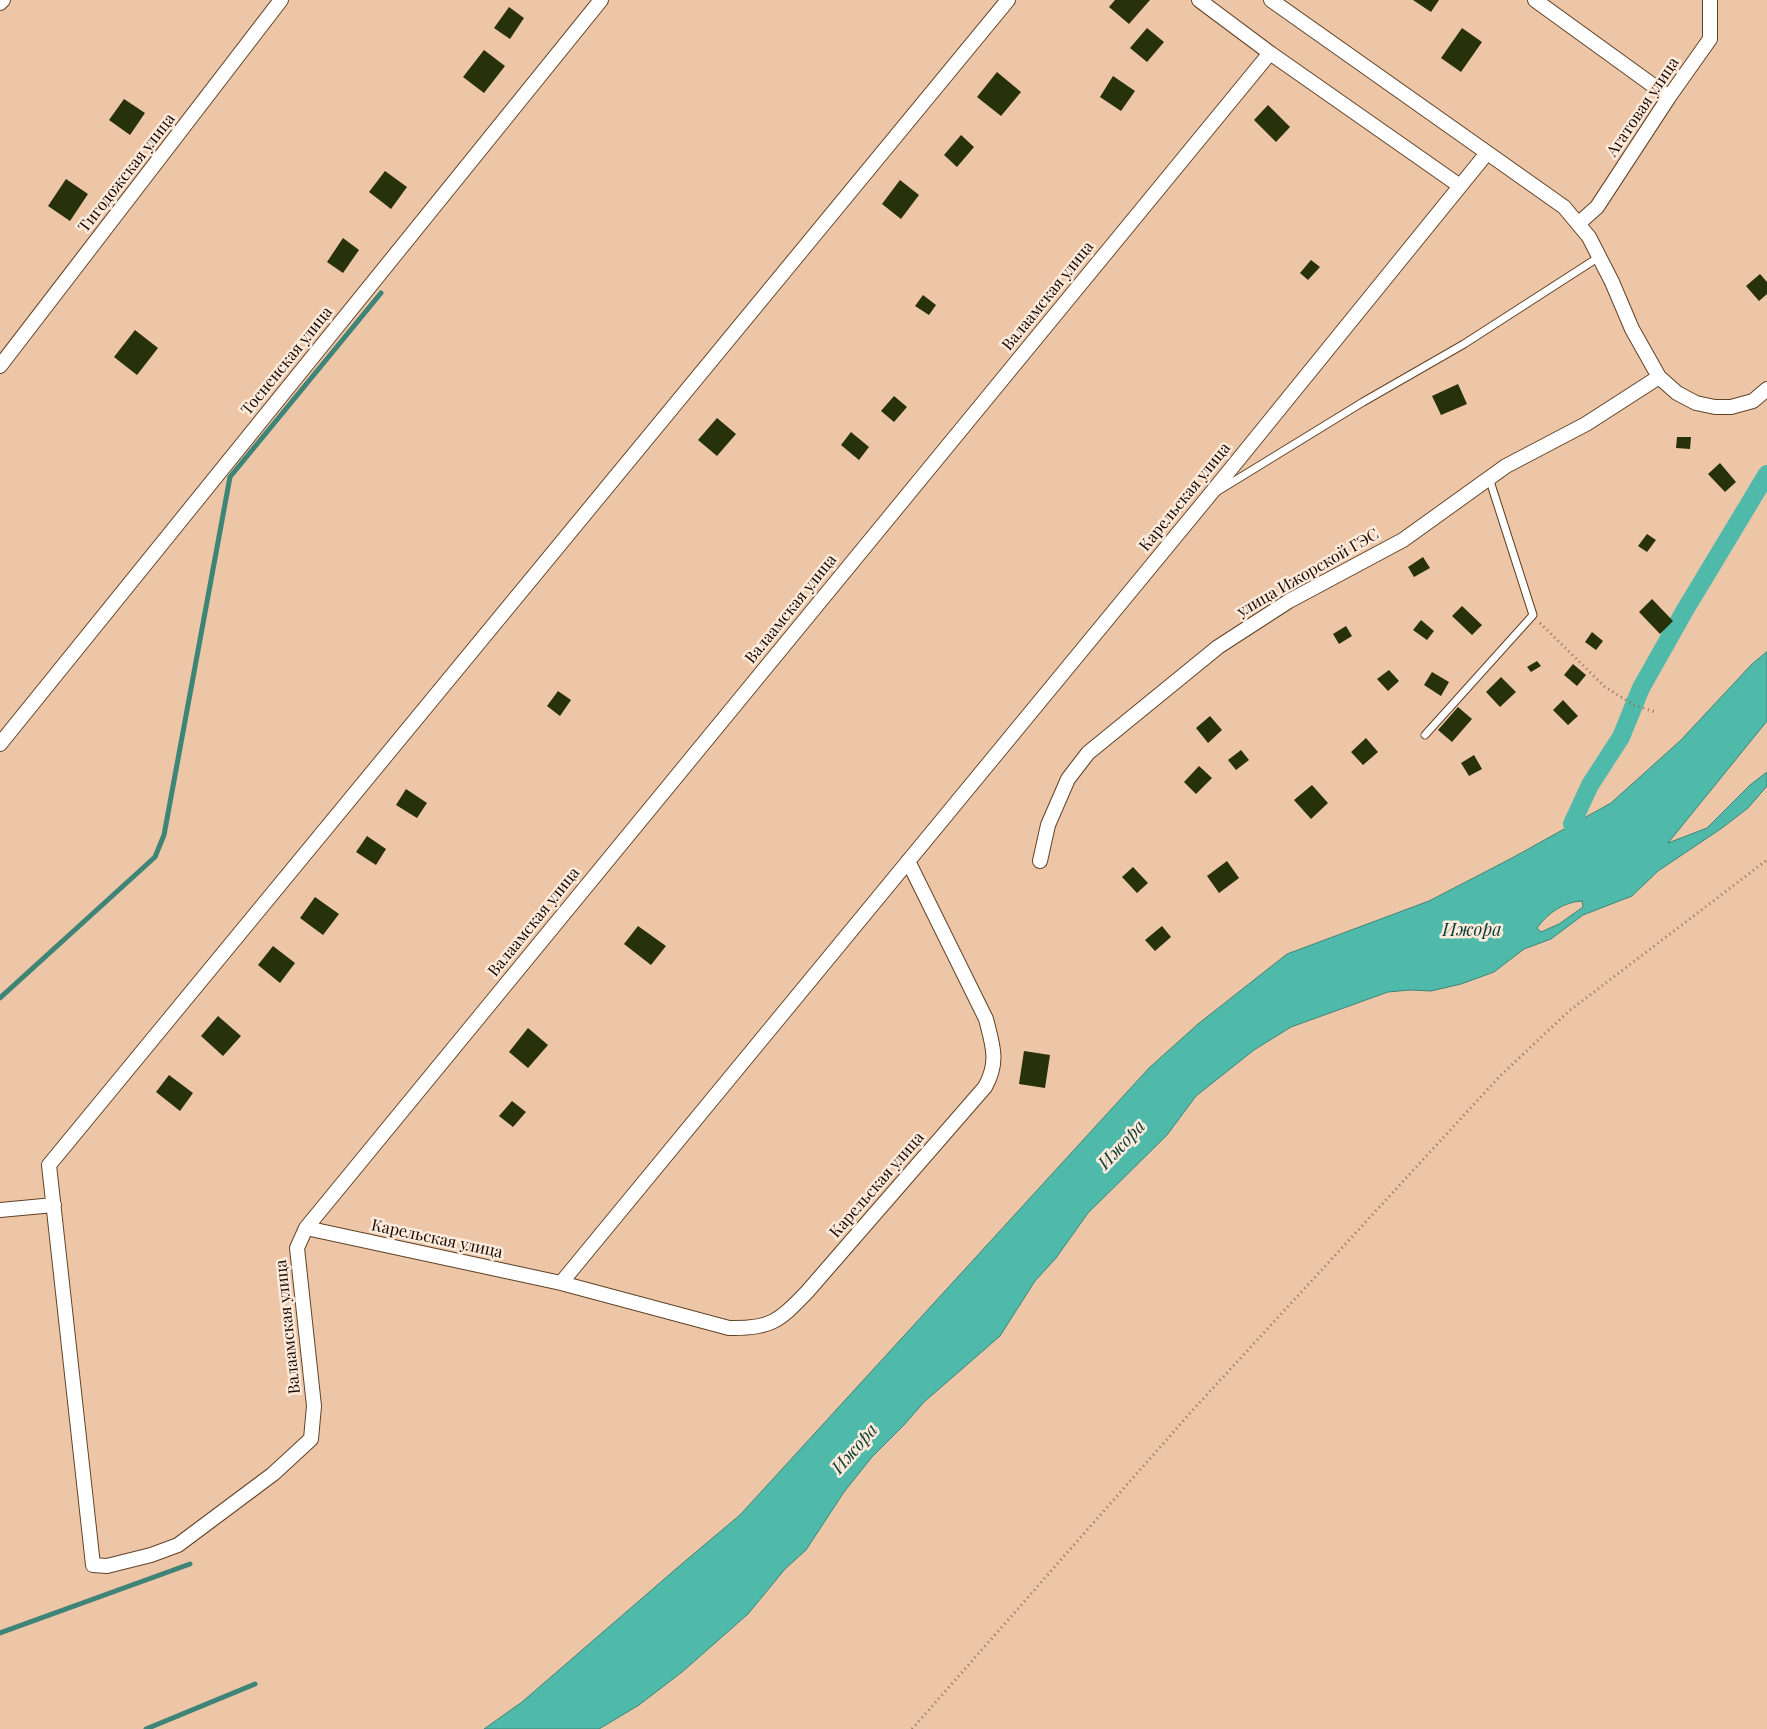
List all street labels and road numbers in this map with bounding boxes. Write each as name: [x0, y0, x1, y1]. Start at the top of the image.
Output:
street label: Агатовая улица: [1603, 54, 1683, 160]
street label: Тигодожская улица: [75, 110, 179, 236]
street label: Валаамская улица: [998, 238, 1098, 354]
street label: Тосненская улица: [237, 303, 337, 419]
street label: Карельская улица: [1135, 439, 1235, 555]
street label: улица Ижорской ГЭС: [1234, 525, 1382, 621]
street label: Валаамская улица: [741, 551, 841, 667]
street label: Валаамская улица: [484, 864, 584, 980]
street label: Карельская улица: [826, 1128, 928, 1242]
street label: Карельская улица: [370, 1216, 504, 1262]
street label: Валаамская улица: [271, 1259, 305, 1395]

